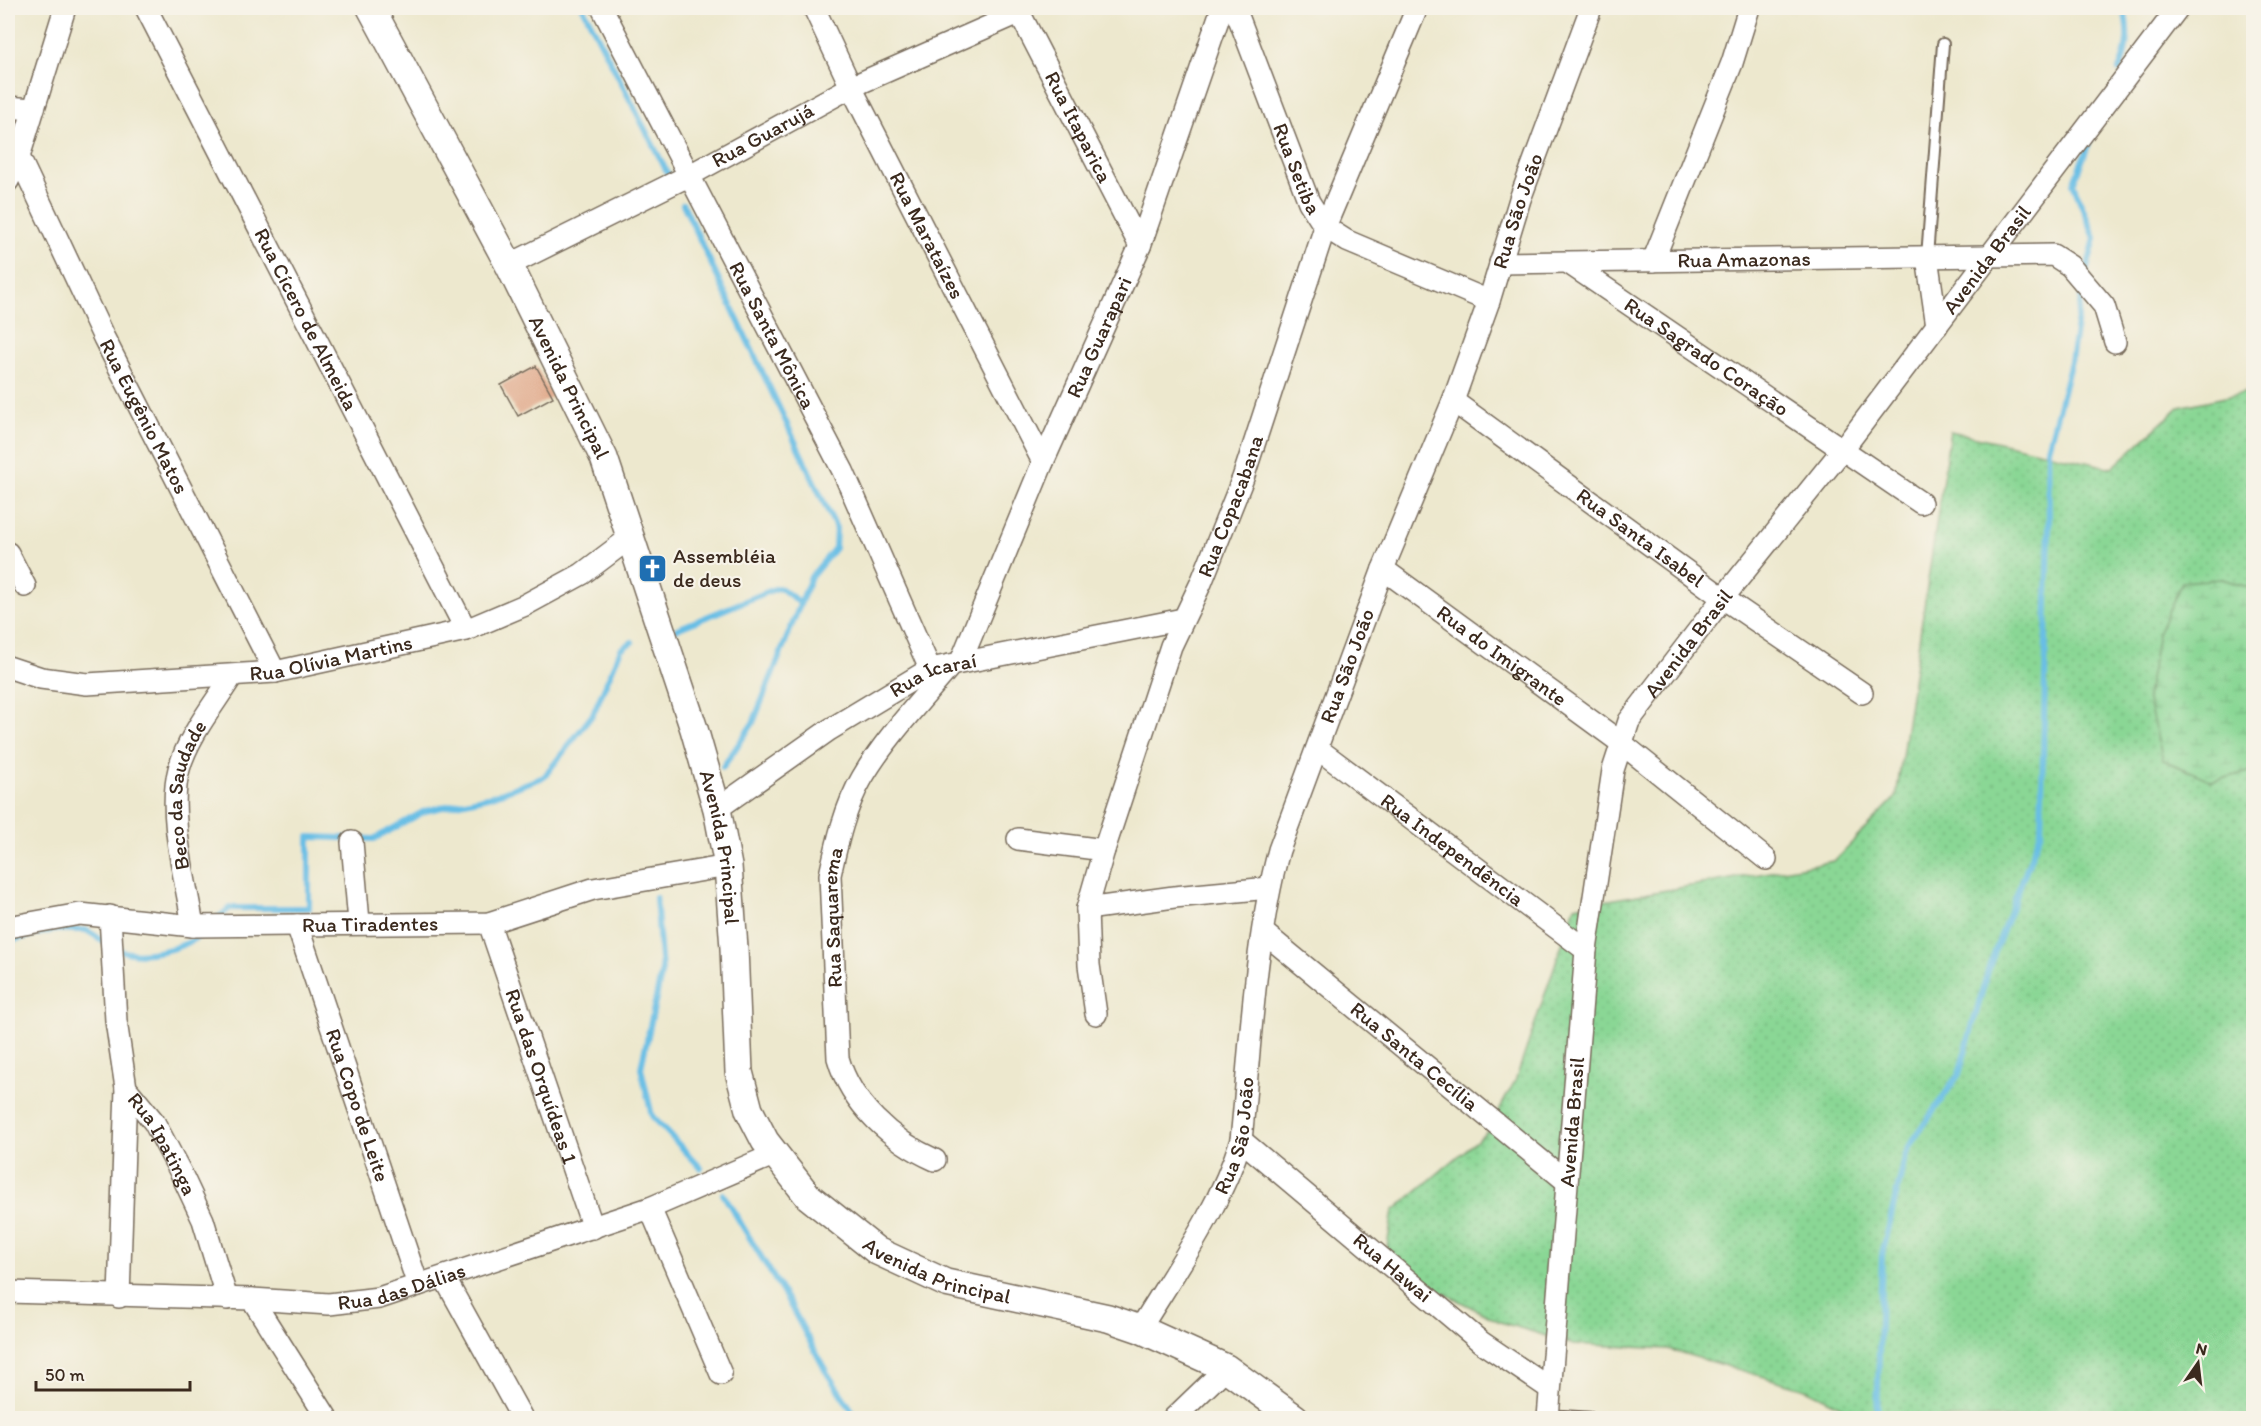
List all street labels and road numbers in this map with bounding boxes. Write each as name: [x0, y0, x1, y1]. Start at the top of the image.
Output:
street label: Rua Itaparica: [1040, 67, 1118, 187]
street label: Rua Guarujá: [707, 97, 818, 173]
street label: Rua Setiba: [1268, 119, 1327, 219]
street label: Rua São João: [1487, 150, 1548, 272]
street label: Rua Marataízes: [885, 167, 970, 303]
street label: Avenida Brasil: [1937, 200, 2036, 319]
street label: Rua Cícero de Almeida: [249, 224, 364, 414]
street label: Rua Amazonas: [1677, 246, 1811, 272]
street label: Rua Santa Mônica: [724, 257, 822, 413]
street label: Rua Guarapari: [1060, 273, 1137, 402]
street label: Rua Sagrado Coração: [1620, 292, 1794, 421]
street label: Avenida Principal: [524, 311, 615, 463]
street label: Rua Eugênio Matos: [94, 334, 195, 498]
street label: Rua Copacabana: [1192, 432, 1268, 581]
street label: Rua Santa Isabel: [1572, 482, 1710, 592]
street label: Avenida Brasil: [1639, 583, 1738, 702]
street label: Rua do Imigrante: [1432, 599, 1572, 711]
street label: Rua São João: [1314, 605, 1379, 726]
street label: Rua Olívia Martins: [249, 629, 415, 686]
street label: Rua Icaraí: [885, 647, 979, 703]
street label: Beco da Saudade: [162, 715, 212, 872]
street label: Avenida Principal: [694, 767, 745, 925]
street label: Rua Independência: [1376, 788, 1529, 911]
street label: Rua Saquarema: [817, 844, 848, 988]
street label: Rua Tiradentes: [302, 911, 438, 937]
street label: Rua das Orquídeas 1: [500, 985, 583, 1167]
street label: Rua Santa Cecília: [1346, 996, 1484, 1116]
street label: Rua Copo de Leite: [321, 1025, 395, 1185]
street label: Avenida Brasil: [1554, 1056, 1589, 1188]
street label: Rua São João: [1208, 1076, 1259, 1198]
street label: Rua Ipatinga: [123, 1087, 203, 1199]
street label: Rua Hawai: [1348, 1227, 1437, 1307]
street label: Avenida Principal: [858, 1232, 1013, 1309]
street label: Rua das Dálias: [336, 1257, 469, 1315]

